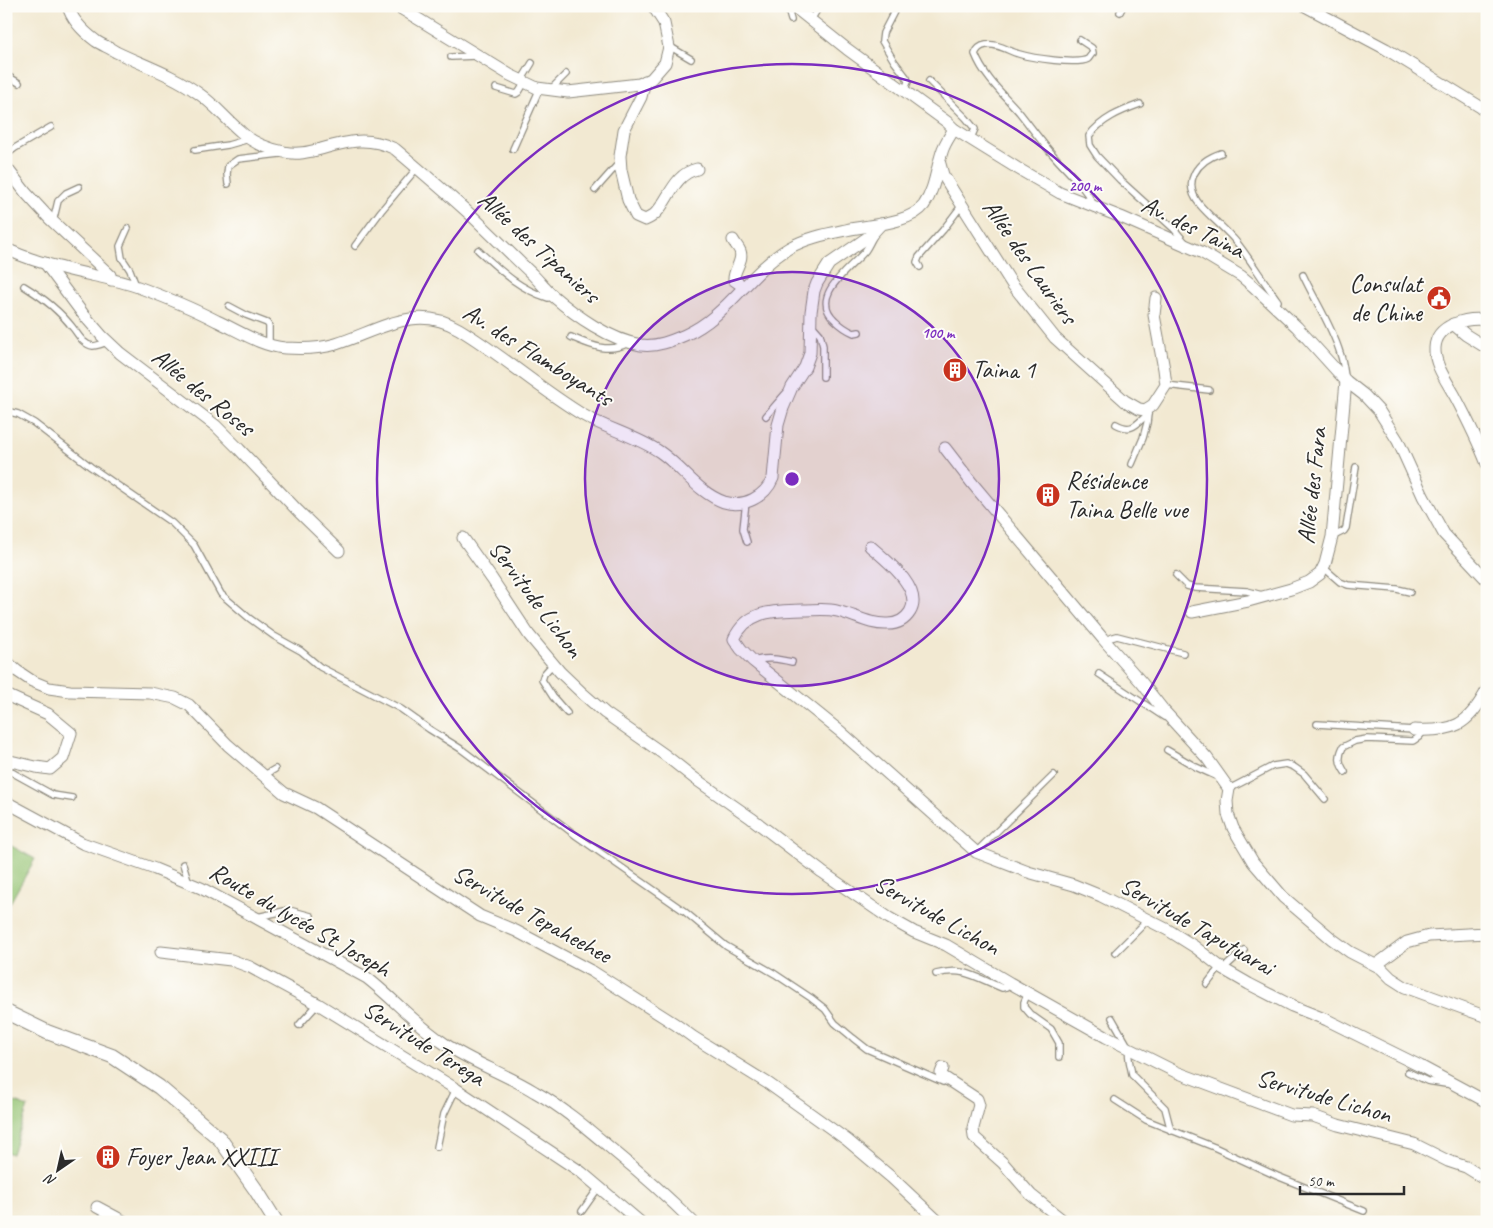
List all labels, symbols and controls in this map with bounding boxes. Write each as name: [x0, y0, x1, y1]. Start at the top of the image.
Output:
text: 200 m: [1069, 177, 1103, 196]
street label: Allée des Tipaniers: [471, 184, 609, 312]
street label: Av. des Taina: [1136, 188, 1252, 267]
street label: Allée des Lauriers: [975, 193, 1086, 333]
place label: Consulat de Chine: [1350, 268, 1425, 329]
public building icon: Consulat de Chine: [1426, 285, 1452, 311]
street label: Av. des Flamboyants: [457, 296, 621, 415]
text: 100 m: [922, 324, 956, 343]
street label: Allée des Roses: [145, 341, 263, 445]
place label: Taina 1: [972, 354, 1037, 386]
building icon: Taina 1: [942, 357, 968, 383]
street label: Allée des Fara: [1290, 424, 1334, 546]
place label: Résidence Taina Belle vue: [1066, 465, 1189, 526]
centre of rings: [783, 470, 801, 488]
building icon: Résidence Taina Belle vue: [1035, 482, 1061, 508]
street label: Servitude Lichon: [481, 534, 591, 665]
street label: Route du lycée St Joseph: [204, 855, 397, 986]
street label: Servitude Tepaheehee: [447, 857, 619, 972]
street label: Servitude Lichon: [869, 867, 1006, 963]
street label: Servitude Taputuarai: [1114, 869, 1283, 985]
street label: Servitude Terega: [357, 993, 493, 1094]
street label: Servitude Lichon: [1253, 1061, 1396, 1131]
place label: Foyer Jean XXIII: [126, 1141, 282, 1173]
building icon: Foyer Jean XXIII: [95, 1144, 121, 1170]
north arrow: [32, 1146, 82, 1196]
scale bar: [1300, 1163, 1404, 1195]
text: N: [41, 1170, 59, 1190]
text: 50 m: [1308, 1172, 1335, 1191]

